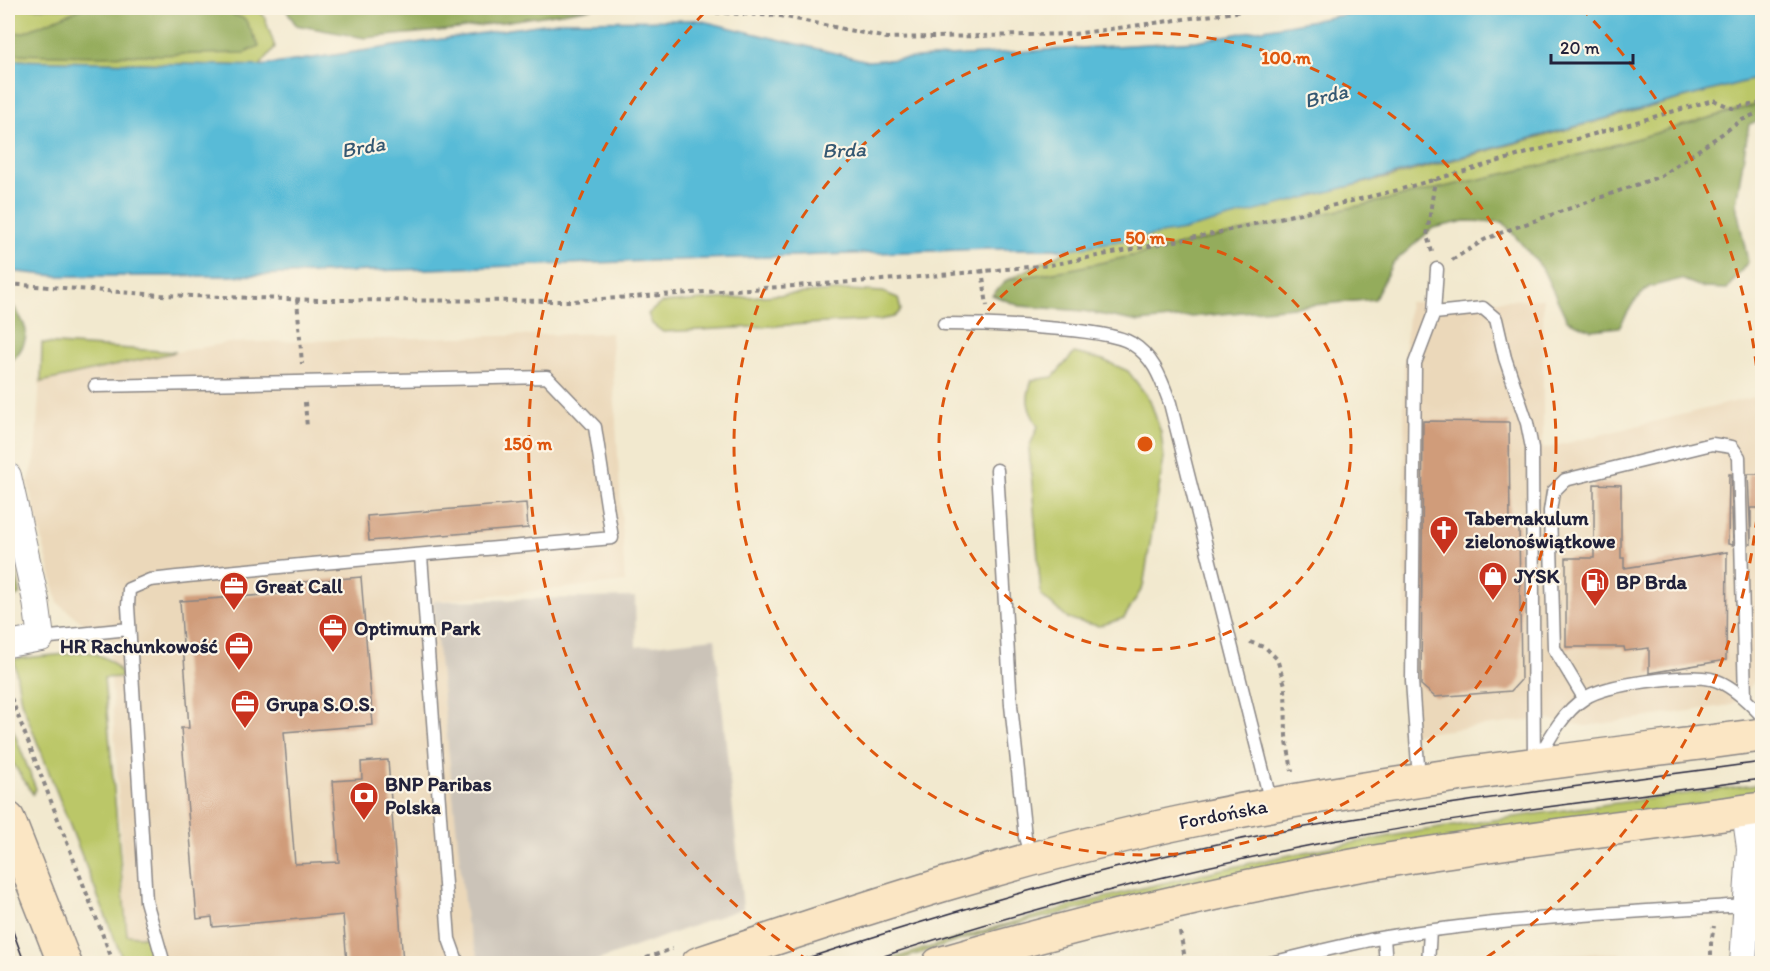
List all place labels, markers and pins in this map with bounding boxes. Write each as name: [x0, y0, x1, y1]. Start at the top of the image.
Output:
centre of rings: [1135, 434, 1155, 454]
place label: Tabernakulum zielonoświątkowe: [1464, 506, 1616, 554]
church icon: Tabernakulum zielonoświątkowe: [1428, 514, 1460, 556]
shop icon: JYSK: [1477, 560, 1509, 602]
place label: JYSK: [1513, 564, 1560, 588]
fuel station icon: BP Brda: [1579, 566, 1611, 608]
office icon: Great Call: [218, 570, 250, 612]
place label: BP Brda: [1616, 570, 1688, 594]
place label: Great Call: [255, 574, 343, 598]
office icon: Optimum Park: [317, 612, 349, 654]
place label: Optimum Park: [354, 616, 481, 641]
office icon: HR Rachunkowość: [223, 630, 255, 672]
place label: HR Rachunkowość: [60, 634, 219, 658]
office icon: Grupa S.O.S.: [229, 688, 261, 730]
place label: Grupa S.O.S.: [266, 692, 375, 717]
place label: BNP Paribas Polska: [385, 772, 492, 819]
bank icon: BNP Paribas Polska: [348, 780, 380, 822]

